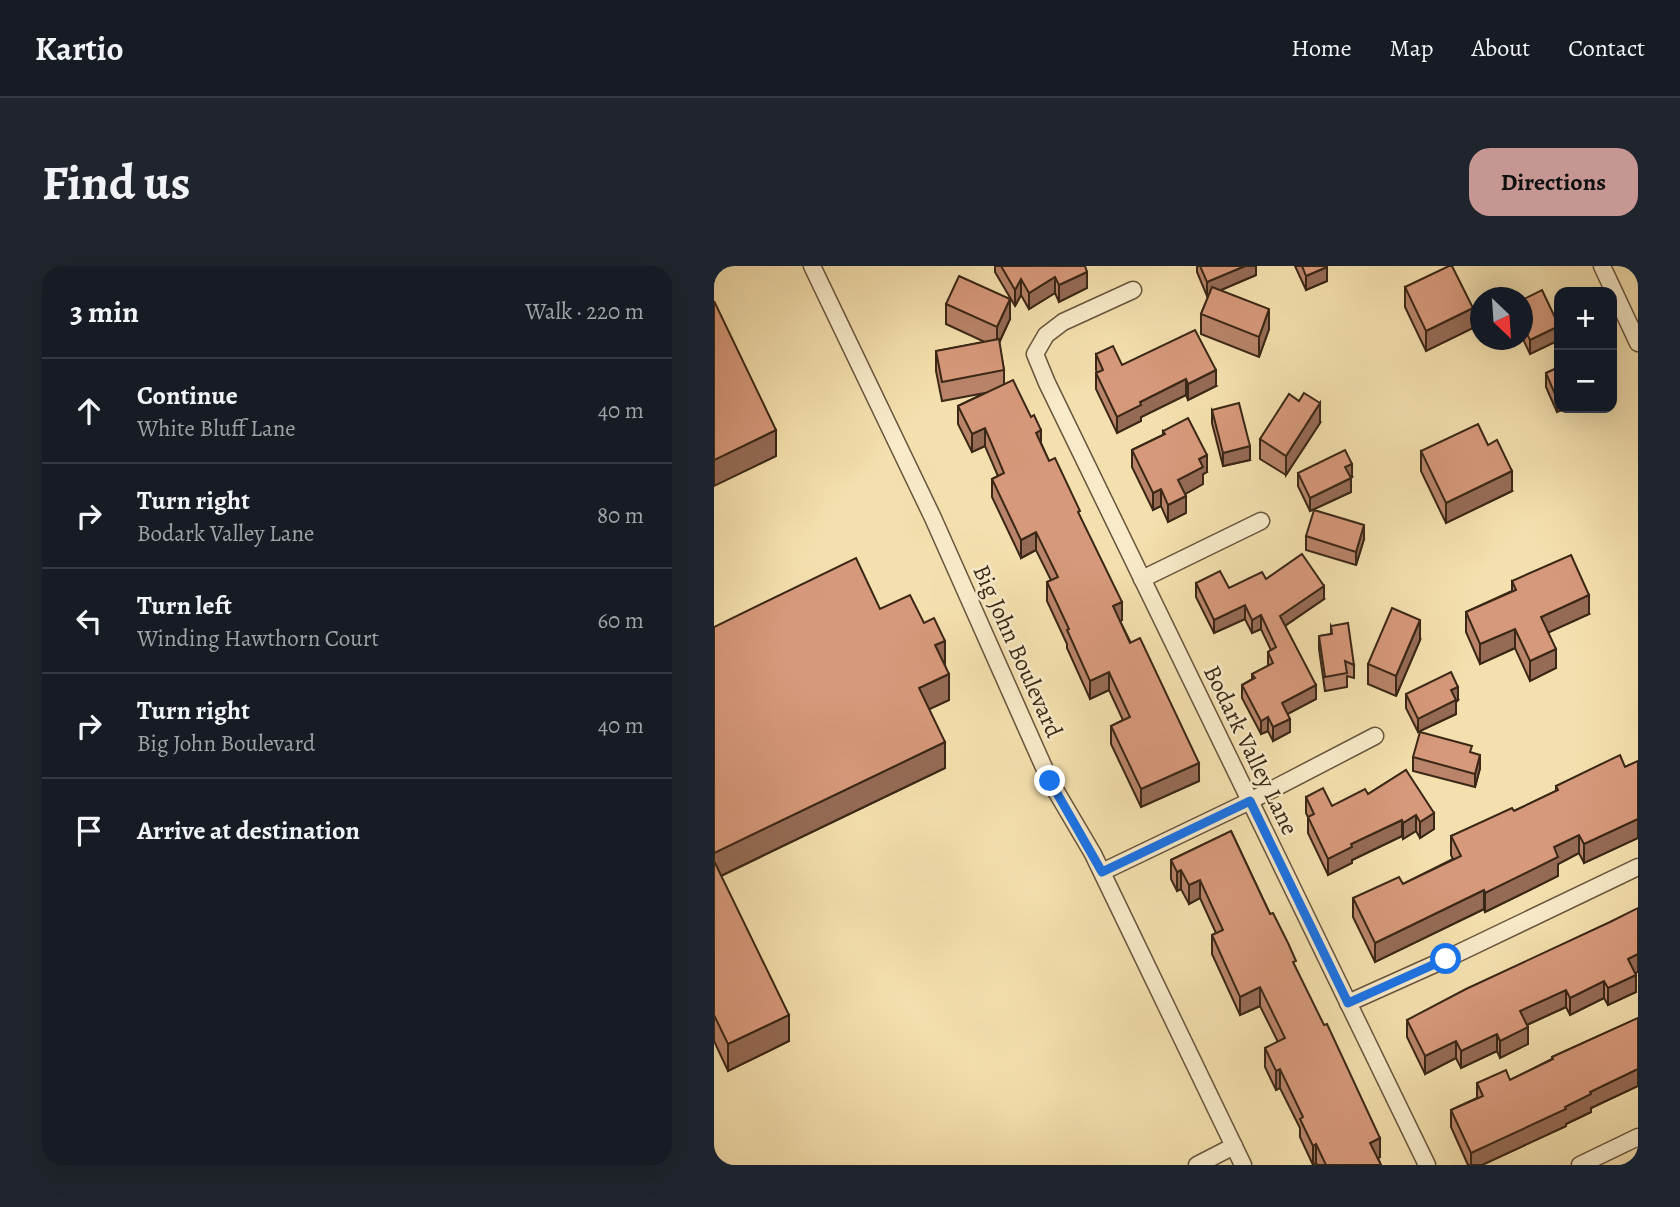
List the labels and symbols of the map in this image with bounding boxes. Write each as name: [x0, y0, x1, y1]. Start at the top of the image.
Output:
north arrow: [1470, 287, 1533, 350]
street label: Big John Boulevard: [966, 559, 1071, 743]
street label: Bodark Valley Lane: [1196, 660, 1306, 840]
route end: [1034, 765, 1065, 796]
route start: [1430, 943, 1461, 974]

